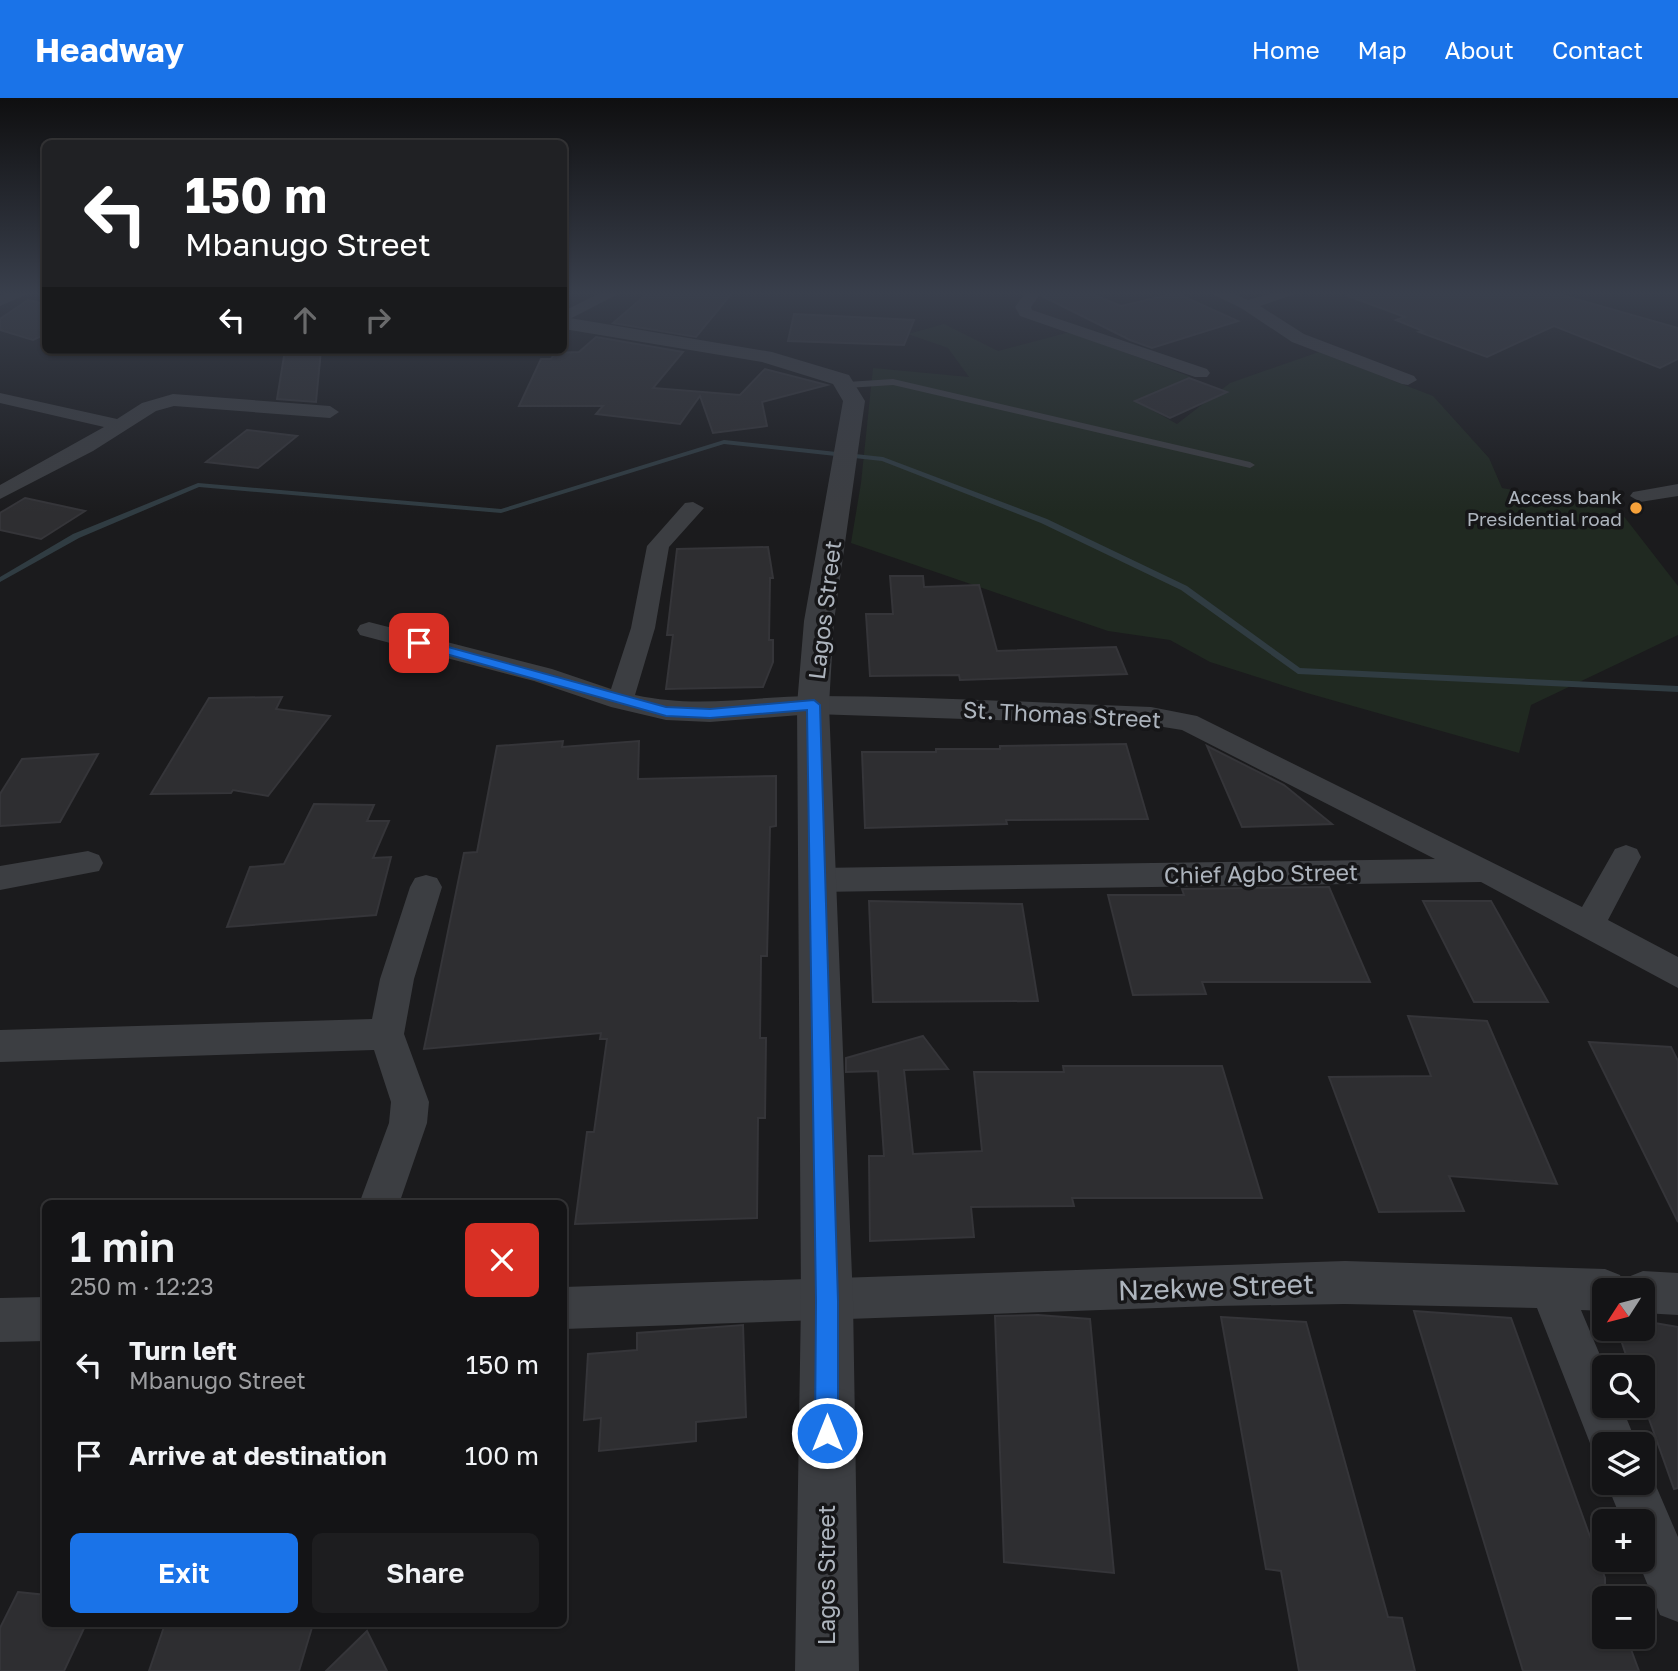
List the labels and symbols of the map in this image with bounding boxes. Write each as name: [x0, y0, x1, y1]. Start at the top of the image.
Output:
place label: Access bank Presidential road: [1467, 485, 1622, 530]
marker: Access bank Presidential road: [1628, 500, 1644, 516]
street label: Lagos Street: [802, 539, 846, 681]
pin: [389, 613, 449, 673]
street label: St. Thomas Street: [962, 695, 1162, 733]
street label: Chief Agbo Street: [1164, 857, 1358, 889]
street label: Nzekwe Street: [1117, 1267, 1315, 1306]
north arrow: [1592, 1278, 1656, 1340]
position arrow: [790, 1396, 864, 1470]
street label: Lagos Street: [812, 1505, 840, 1645]

